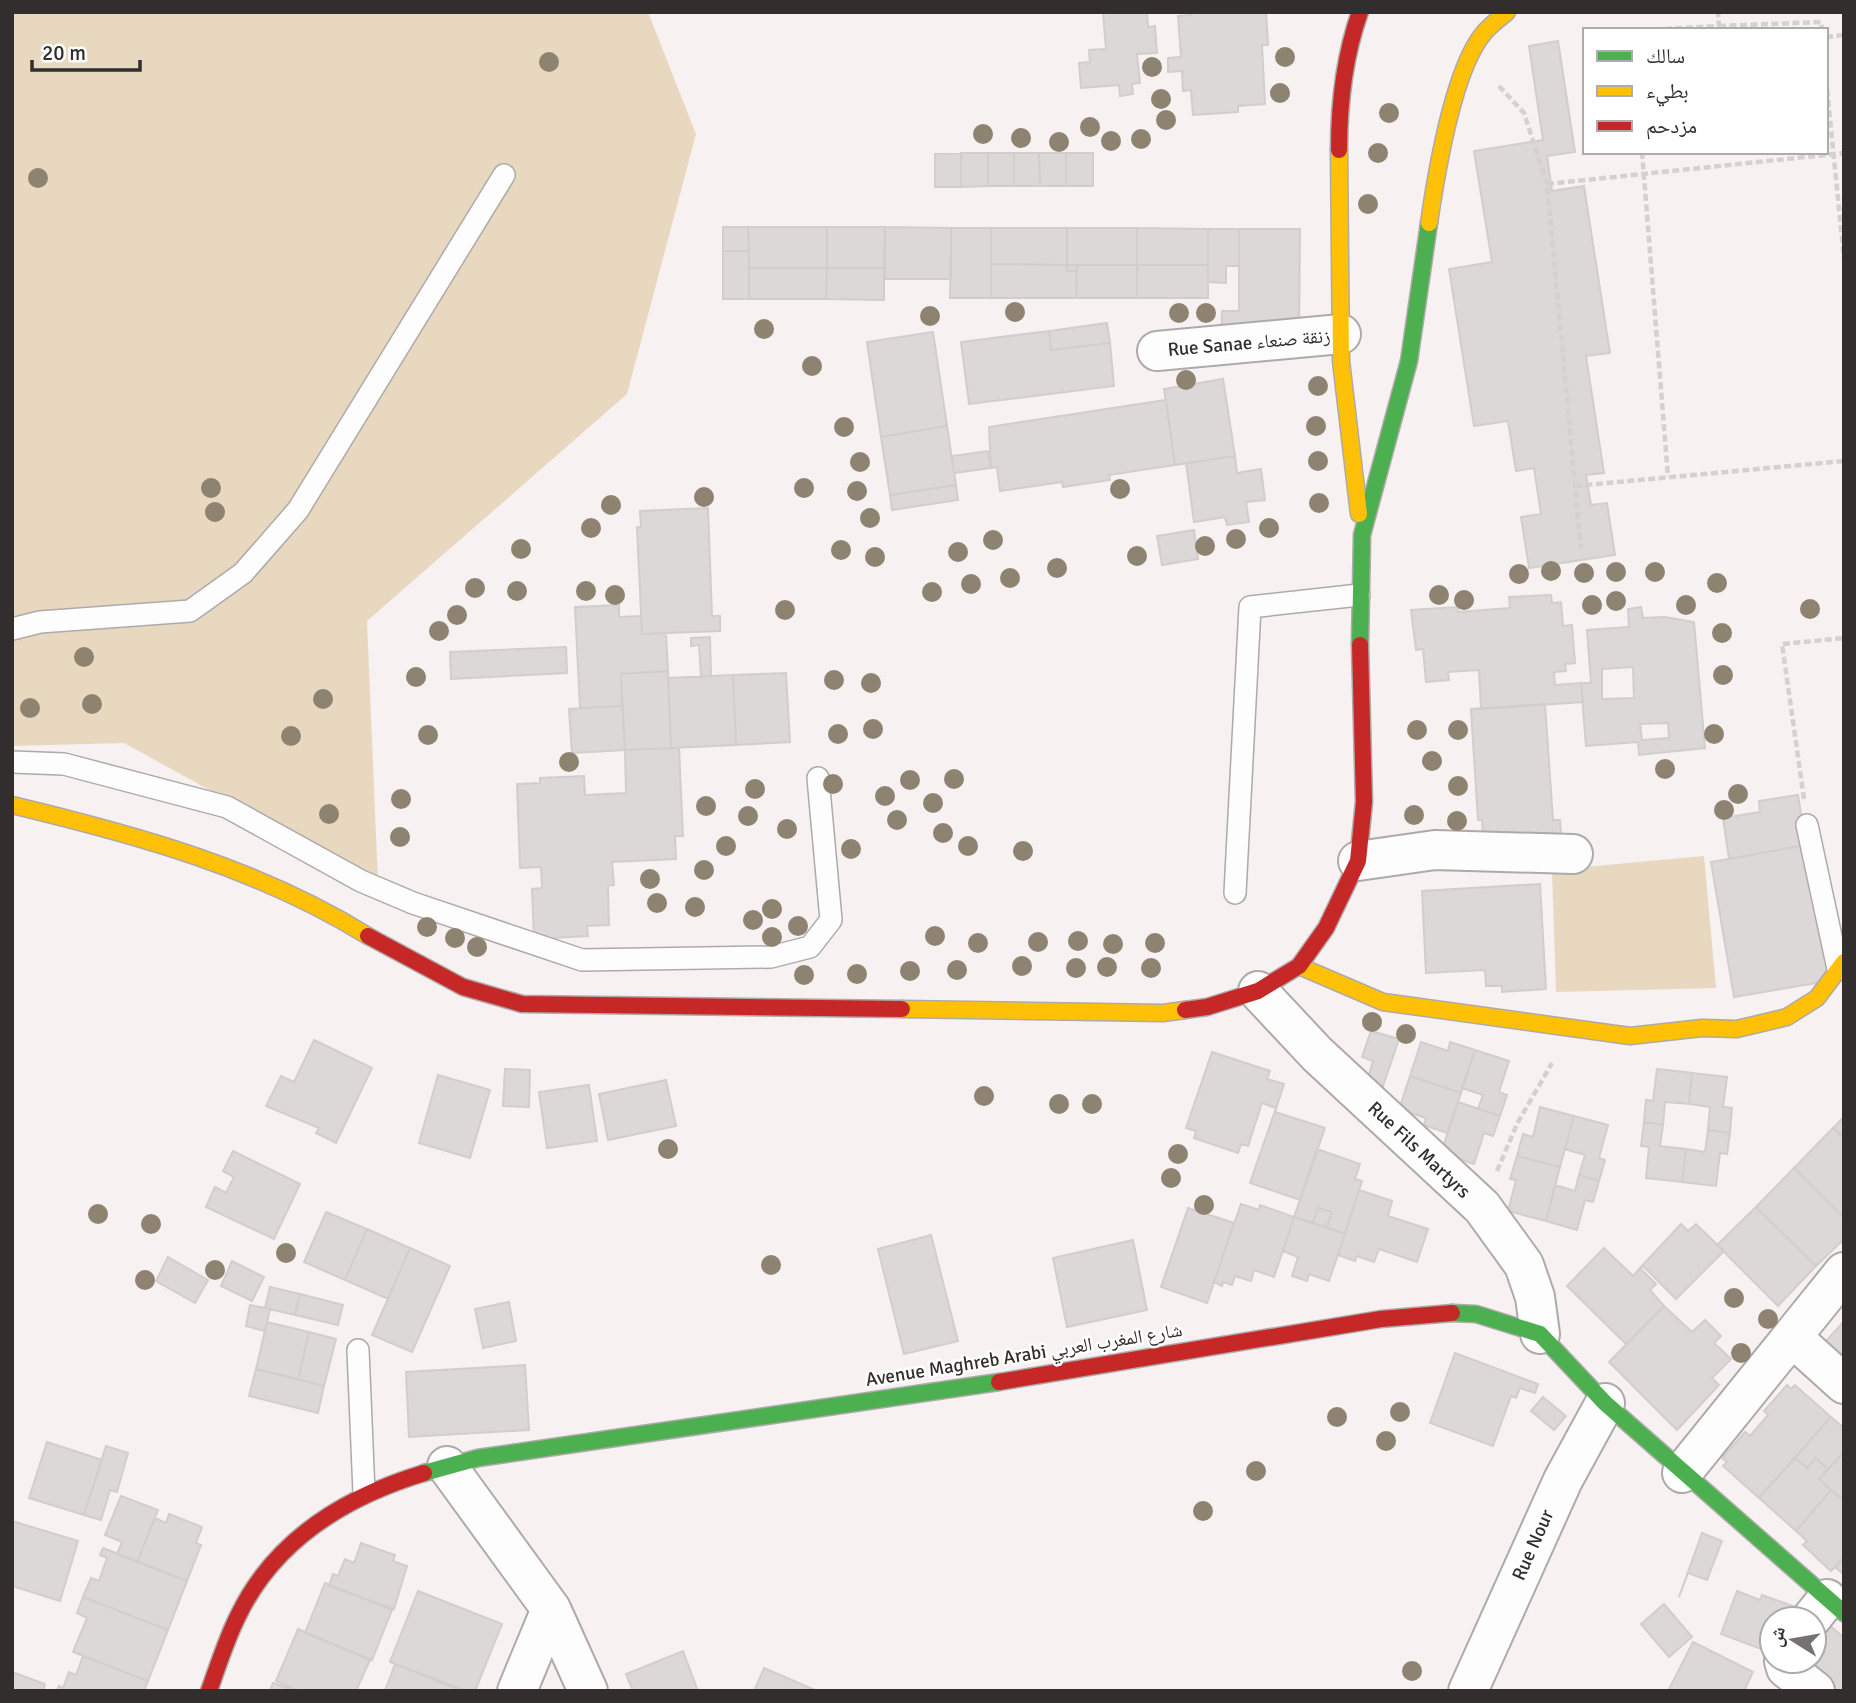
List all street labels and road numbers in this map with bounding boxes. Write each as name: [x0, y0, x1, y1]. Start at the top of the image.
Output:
street label: Rue Sanae زنقة صنعاء: [1167, 324, 1331, 362]
street label: Rue Fils Martyrs: [1363, 1096, 1475, 1204]
street label: Avenue Maghreb Arabi شارع المغرب العربي: [864, 1318, 1184, 1395]
street label: Rue Nour: [1507, 1506, 1559, 1584]

